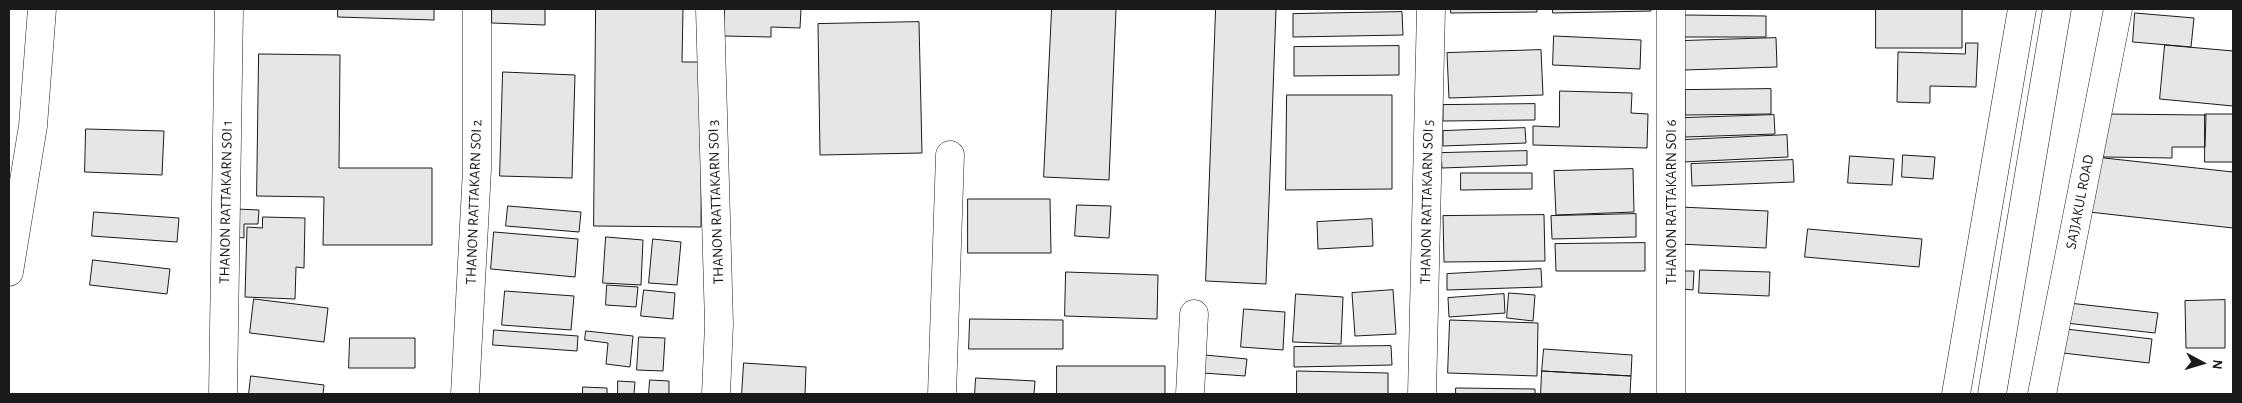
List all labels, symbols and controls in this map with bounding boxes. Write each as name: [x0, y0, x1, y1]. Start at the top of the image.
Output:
street label: THANON RATTAKARN SOI 2: [462, 119, 486, 285]
street label: THANON RATTAKARN SOI 6: [1662, 119, 1680, 285]
street label: THANON RATTAKARN SOI 1: [216, 120, 236, 284]
street label: THANON RATTAKARN SOI 3: [704, 120, 728, 284]
street label: THANON RATTAKARN SOI 5: [1417, 120, 1437, 284]
street label: SAJJAKUL ROAD: [2062, 153, 2098, 251]
north arrow: [2177, 338, 2227, 388]
text: N: [2209, 359, 2224, 370]

